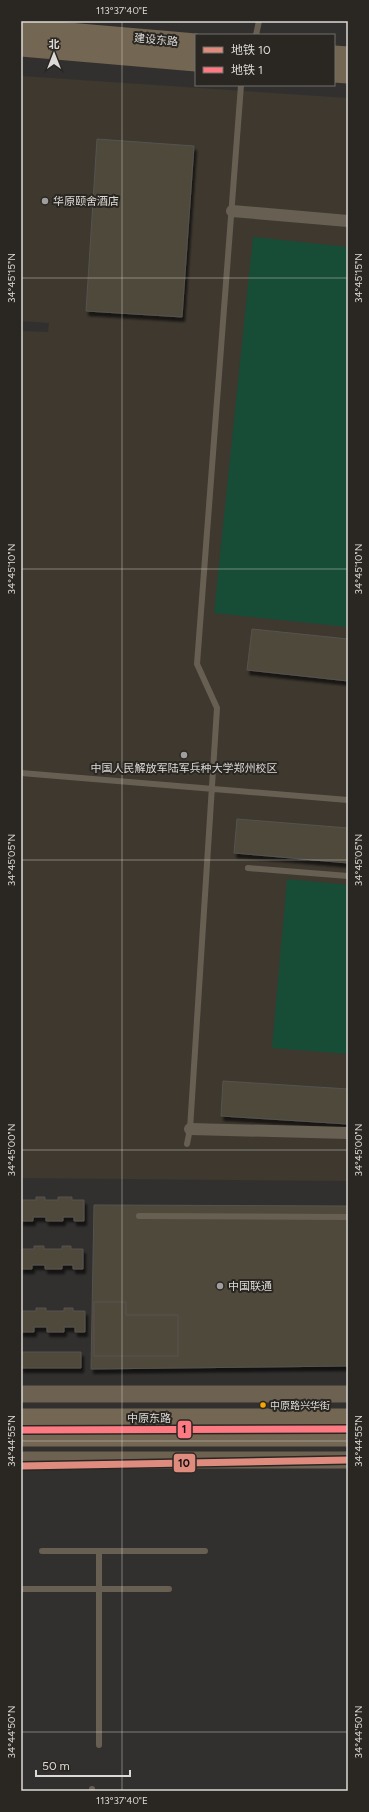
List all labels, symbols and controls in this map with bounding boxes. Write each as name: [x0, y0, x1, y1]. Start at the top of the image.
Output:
text: 113°37'40"E: [96, 4, 148, 17]
street label: 建设东路: [134, 32, 178, 48]
north arrow: [34, 34, 74, 74]
legend: [195, 34, 335, 86]
text: 北: [49, 38, 60, 51]
text: 地铁 10: [231, 43, 271, 57]
text: 地铁 1: [231, 63, 263, 77]
place label: 华原颐舍酒店: [53, 195, 119, 208]
marker: 华原颐舍酒店: [40, 196, 50, 206]
text: 34°45'15"N: [5, 253, 18, 303]
text: 34°45'15"N: [352, 253, 365, 303]
text: 34°45'10"N: [5, 544, 18, 594]
text: 34°45'10"N: [352, 544, 365, 594]
marker: 中国人民解放军陆军兵种大学郑州校区: [179, 750, 189, 760]
place label: 中国人民解放军陆军兵种大学郑州校区: [91, 762, 278, 775]
text: 34°45'05"N: [5, 834, 18, 886]
text: 34°45'05"N: [352, 834, 365, 886]
text: 34°45'00"N: [5, 1123, 18, 1177]
text: 34°45'00"N: [352, 1123, 365, 1177]
place label: 中国联通: [228, 1280, 272, 1293]
marker: 中国联通: [215, 1281, 225, 1291]
place label: 中原路兴华街: [270, 1399, 330, 1412]
marker: 中原路兴华街: [258, 1400, 268, 1410]
street label: 中原东路: [127, 1412, 171, 1425]
text: 34°44'55"N: [5, 1415, 18, 1467]
text: 34°44'55"N: [352, 1415, 365, 1467]
line badge: 1: [177, 1420, 192, 1439]
text: 1: [182, 1423, 186, 1436]
line badge: 10: [173, 1453, 196, 1473]
text: 10: [178, 1457, 190, 1470]
text: 34°44'50"N: [5, 1706, 18, 1758]
text: 34°44'50"N: [352, 1706, 365, 1758]
scale bar: [36, 1752, 130, 1778]
text: 50 m: [42, 1759, 70, 1773]
text: 113°37'40"E: [96, 1794, 148, 1807]

